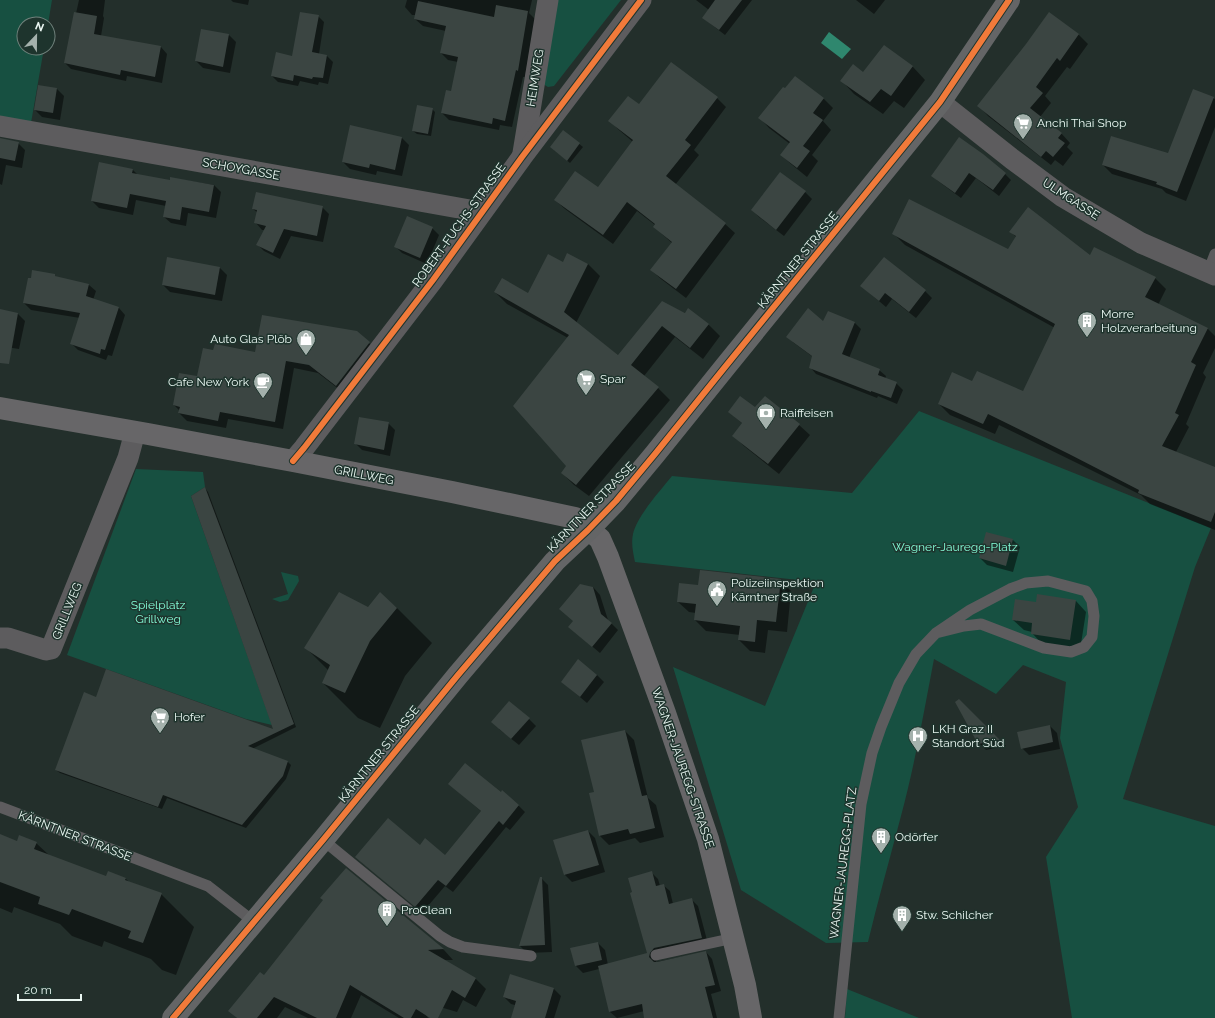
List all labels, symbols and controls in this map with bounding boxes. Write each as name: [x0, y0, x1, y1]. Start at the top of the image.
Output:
north arrow: [16, 16, 56, 56]
text: N: [33, 20, 46, 35]
street label: HEIMWEG: [524, 48, 546, 108]
supermarket icon: Anchi Thai Shop: [1012, 112, 1034, 140]
place label: Anchi Thai Shop: [1037, 116, 1126, 130]
street label: SCHOYGASSE: [201, 155, 281, 183]
street label: ROBERT-FUCHS-STRASSE: [409, 160, 509, 290]
street label: ULMGASSE: [1040, 175, 1102, 223]
street label: KÄRNTNER STRASSE: [755, 209, 841, 311]
place label: Morre Holzverarbeitung: [1101, 307, 1197, 335]
building icon: Morre Holzverarbeitung: [1076, 310, 1098, 338]
shop icon: Auto Glas Plöb: [295, 328, 317, 356]
place label: Auto Glas Plöb: [210, 332, 292, 346]
supermarket icon: Spar: [575, 368, 597, 396]
cafe icon: Cafe New York: [252, 371, 274, 399]
place label: Spar: [600, 372, 626, 386]
place label: Cafe New York: [168, 375, 250, 389]
bank icon: Raiffeisen: [755, 402, 777, 430]
place label: Raiffeisen: [780, 406, 833, 420]
street label: KÄRNTNER STRASSE: [544, 459, 638, 555]
street label: GRILLWEG: [333, 462, 395, 488]
park label: Wagner-Jauregg-Platz: [892, 540, 1018, 554]
place label: Polizeiinspektion Kärntner Straße: [731, 576, 824, 604]
public building icon: Polizeiinspektion Kärntner Straße: [706, 579, 728, 607]
street label: GRILLWEG: [49, 580, 85, 642]
park label: Spielplatz Grillweg: [131, 598, 185, 626]
street label: WAGNER-JAUREGG-STRASSE: [649, 686, 717, 850]
street label: KÄRNTNER STRASSE: [336, 703, 422, 805]
supermarket icon: Hofer: [149, 706, 171, 734]
place label: Hofer: [174, 710, 206, 724]
place label: LKH Graz II Standort Süd: [932, 722, 1005, 750]
hospital icon: LKH Graz II Standort Süd: [907, 725, 929, 753]
street label: WAGNER-JAUREGG-PLATZ: [827, 786, 859, 940]
street label: KÄRNTNER STRASSE: [16, 808, 134, 864]
building icon: Odörfer: [870, 826, 892, 854]
place label: Odörfer: [895, 830, 939, 844]
building icon: ProClean: [376, 899, 398, 927]
place label: ProClean: [401, 903, 452, 917]
building icon: Stw. Schilcher: [891, 904, 913, 932]
place label: Stw. Schilcher: [916, 908, 994, 922]
scale bar: [18, 976, 81, 1002]
text: 20 m: [24, 983, 52, 997]

